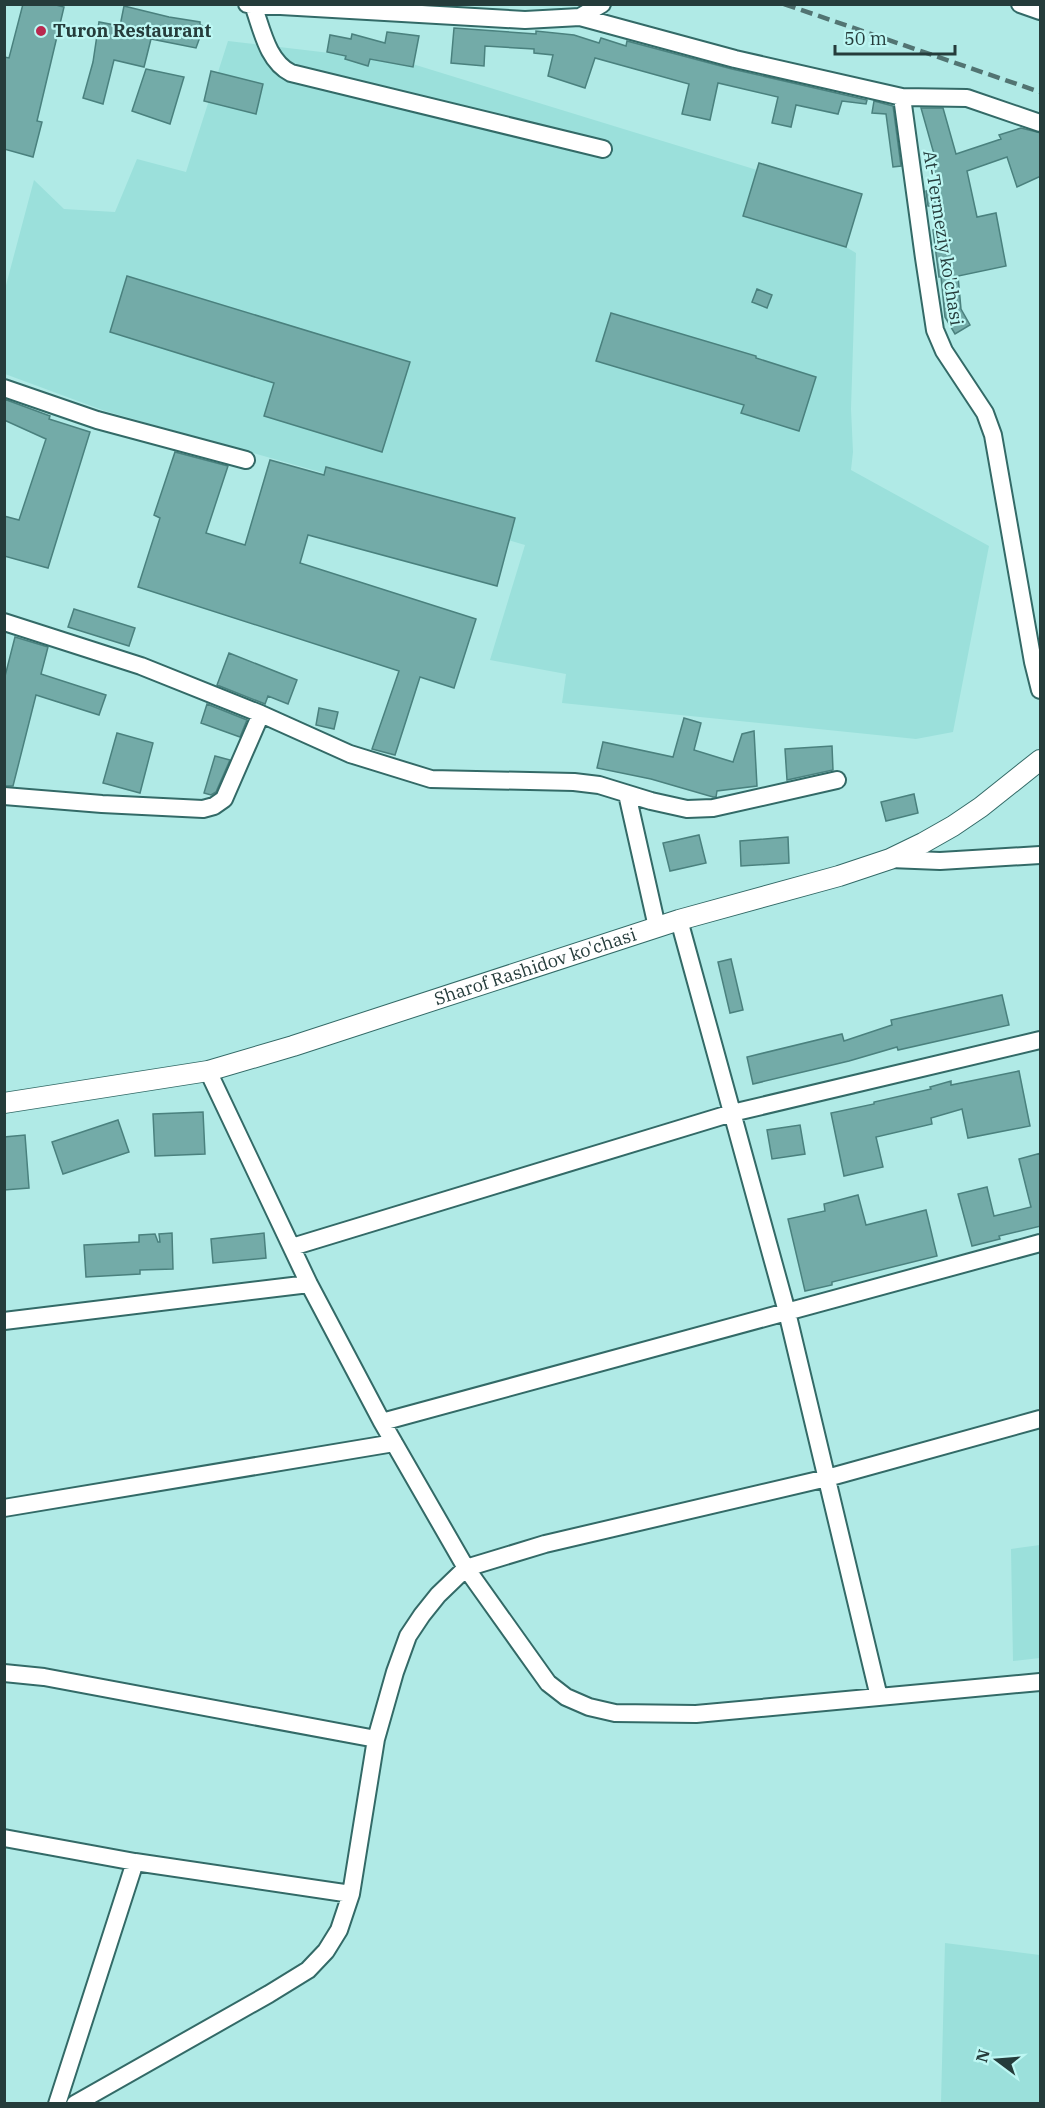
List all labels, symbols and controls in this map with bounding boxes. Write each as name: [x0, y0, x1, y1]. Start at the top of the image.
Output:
scale bar: [835, 18, 955, 56]
place label: Turon Restaurant: [53, 19, 211, 42]
marker: Turon Restaurant: [34, 24, 48, 38]
text: 50 m: [844, 27, 887, 50]
street label: At-Termeziy ko'chasi: [918, 149, 969, 327]
street label: Sharof Rashidov ko'chasi: [431, 923, 639, 1010]
north arrow: [967, 2030, 1027, 2090]
text: N: [971, 2047, 994, 2065]

